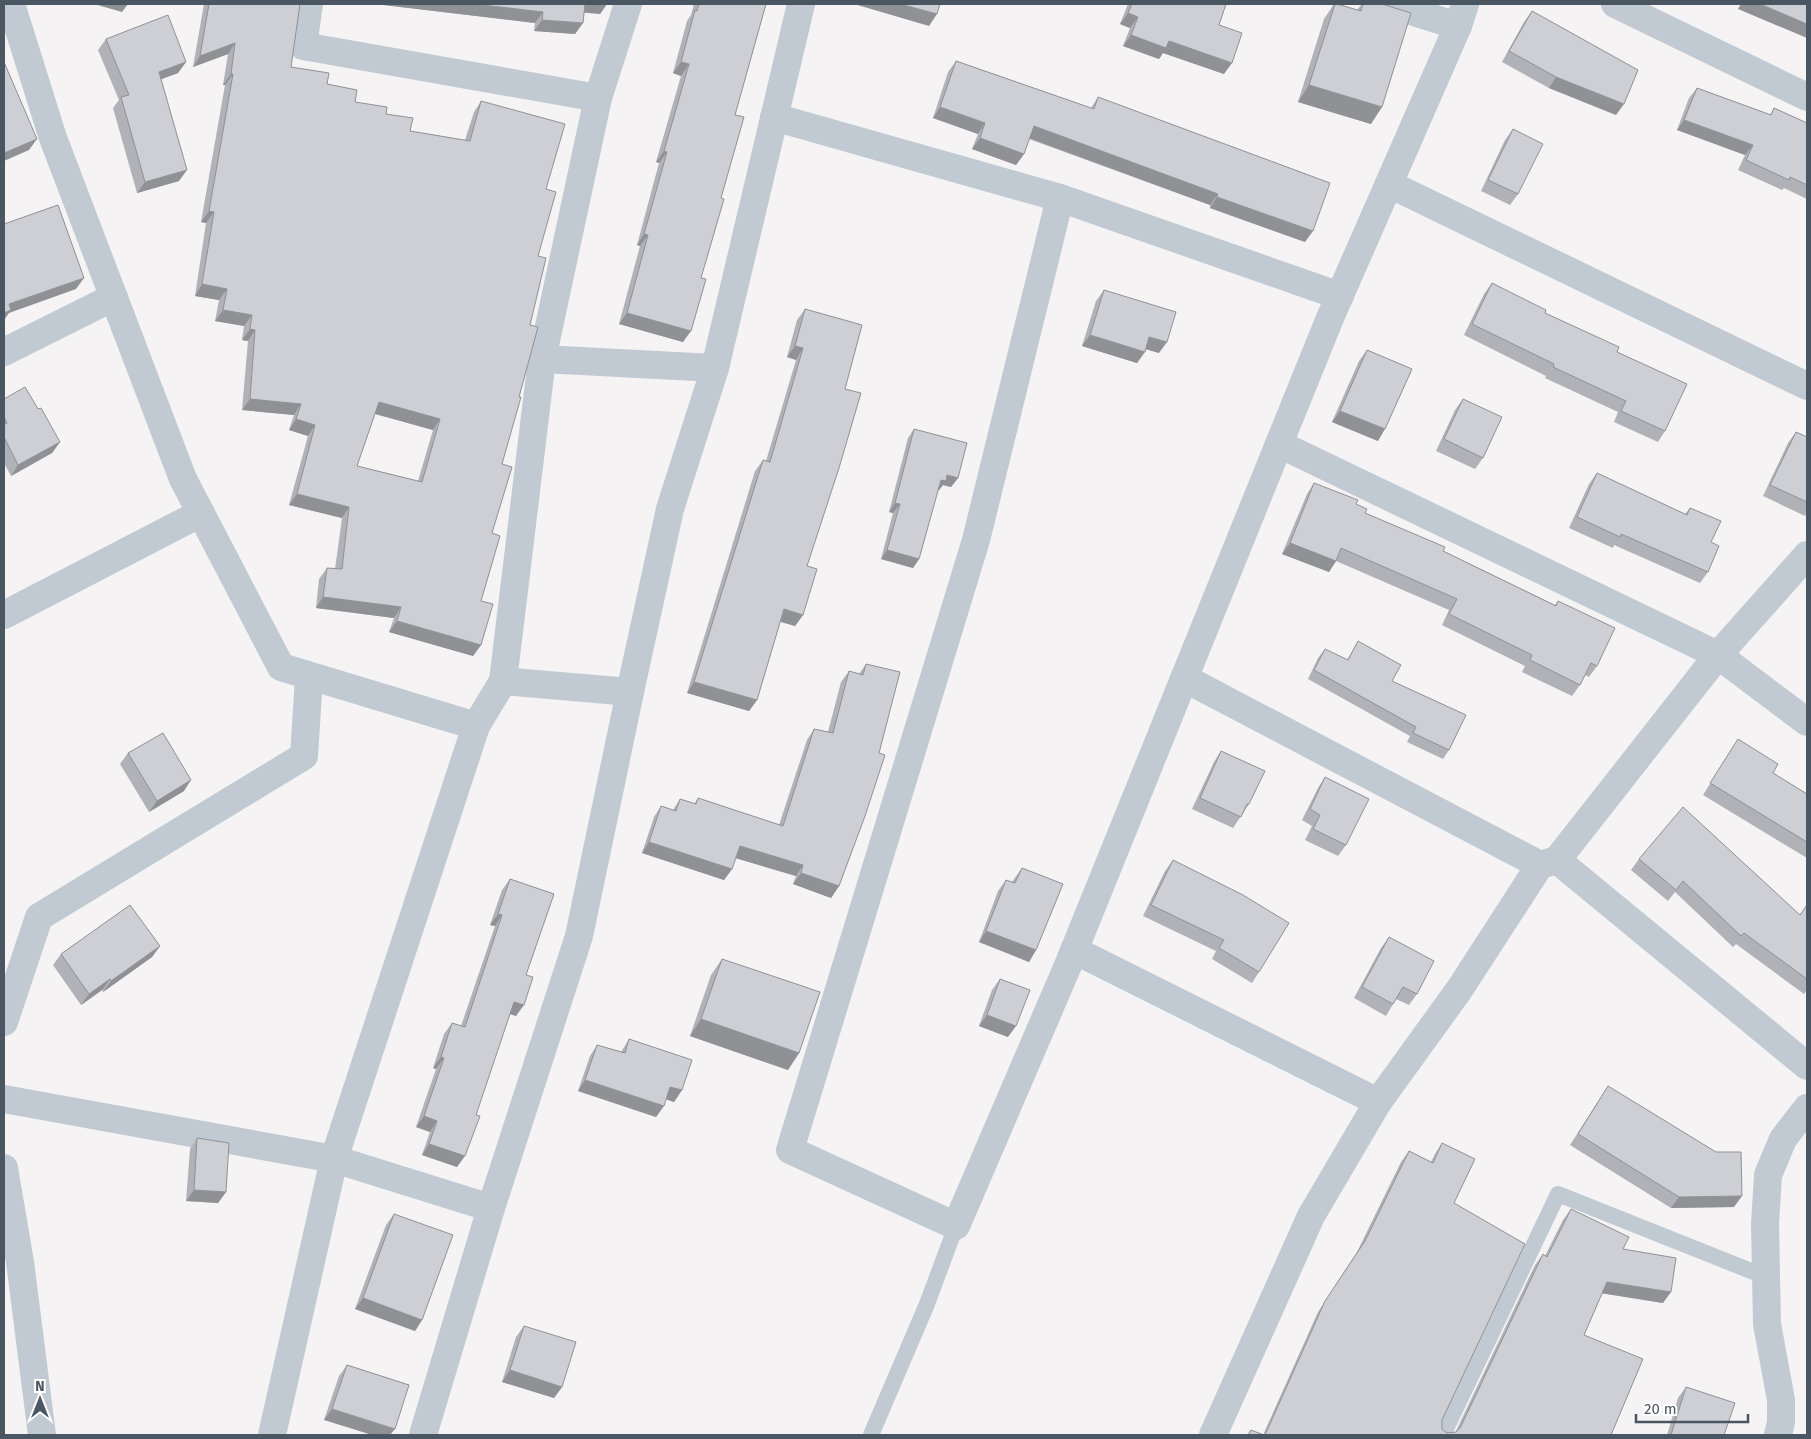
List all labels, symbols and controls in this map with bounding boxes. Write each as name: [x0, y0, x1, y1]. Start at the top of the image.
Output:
north arrow: [15, 1374, 65, 1424]
text: N: [35, 1378, 45, 1395]
scale bar: [1636, 1392, 1748, 1424]
text: 20 m: [1644, 1400, 1677, 1418]

